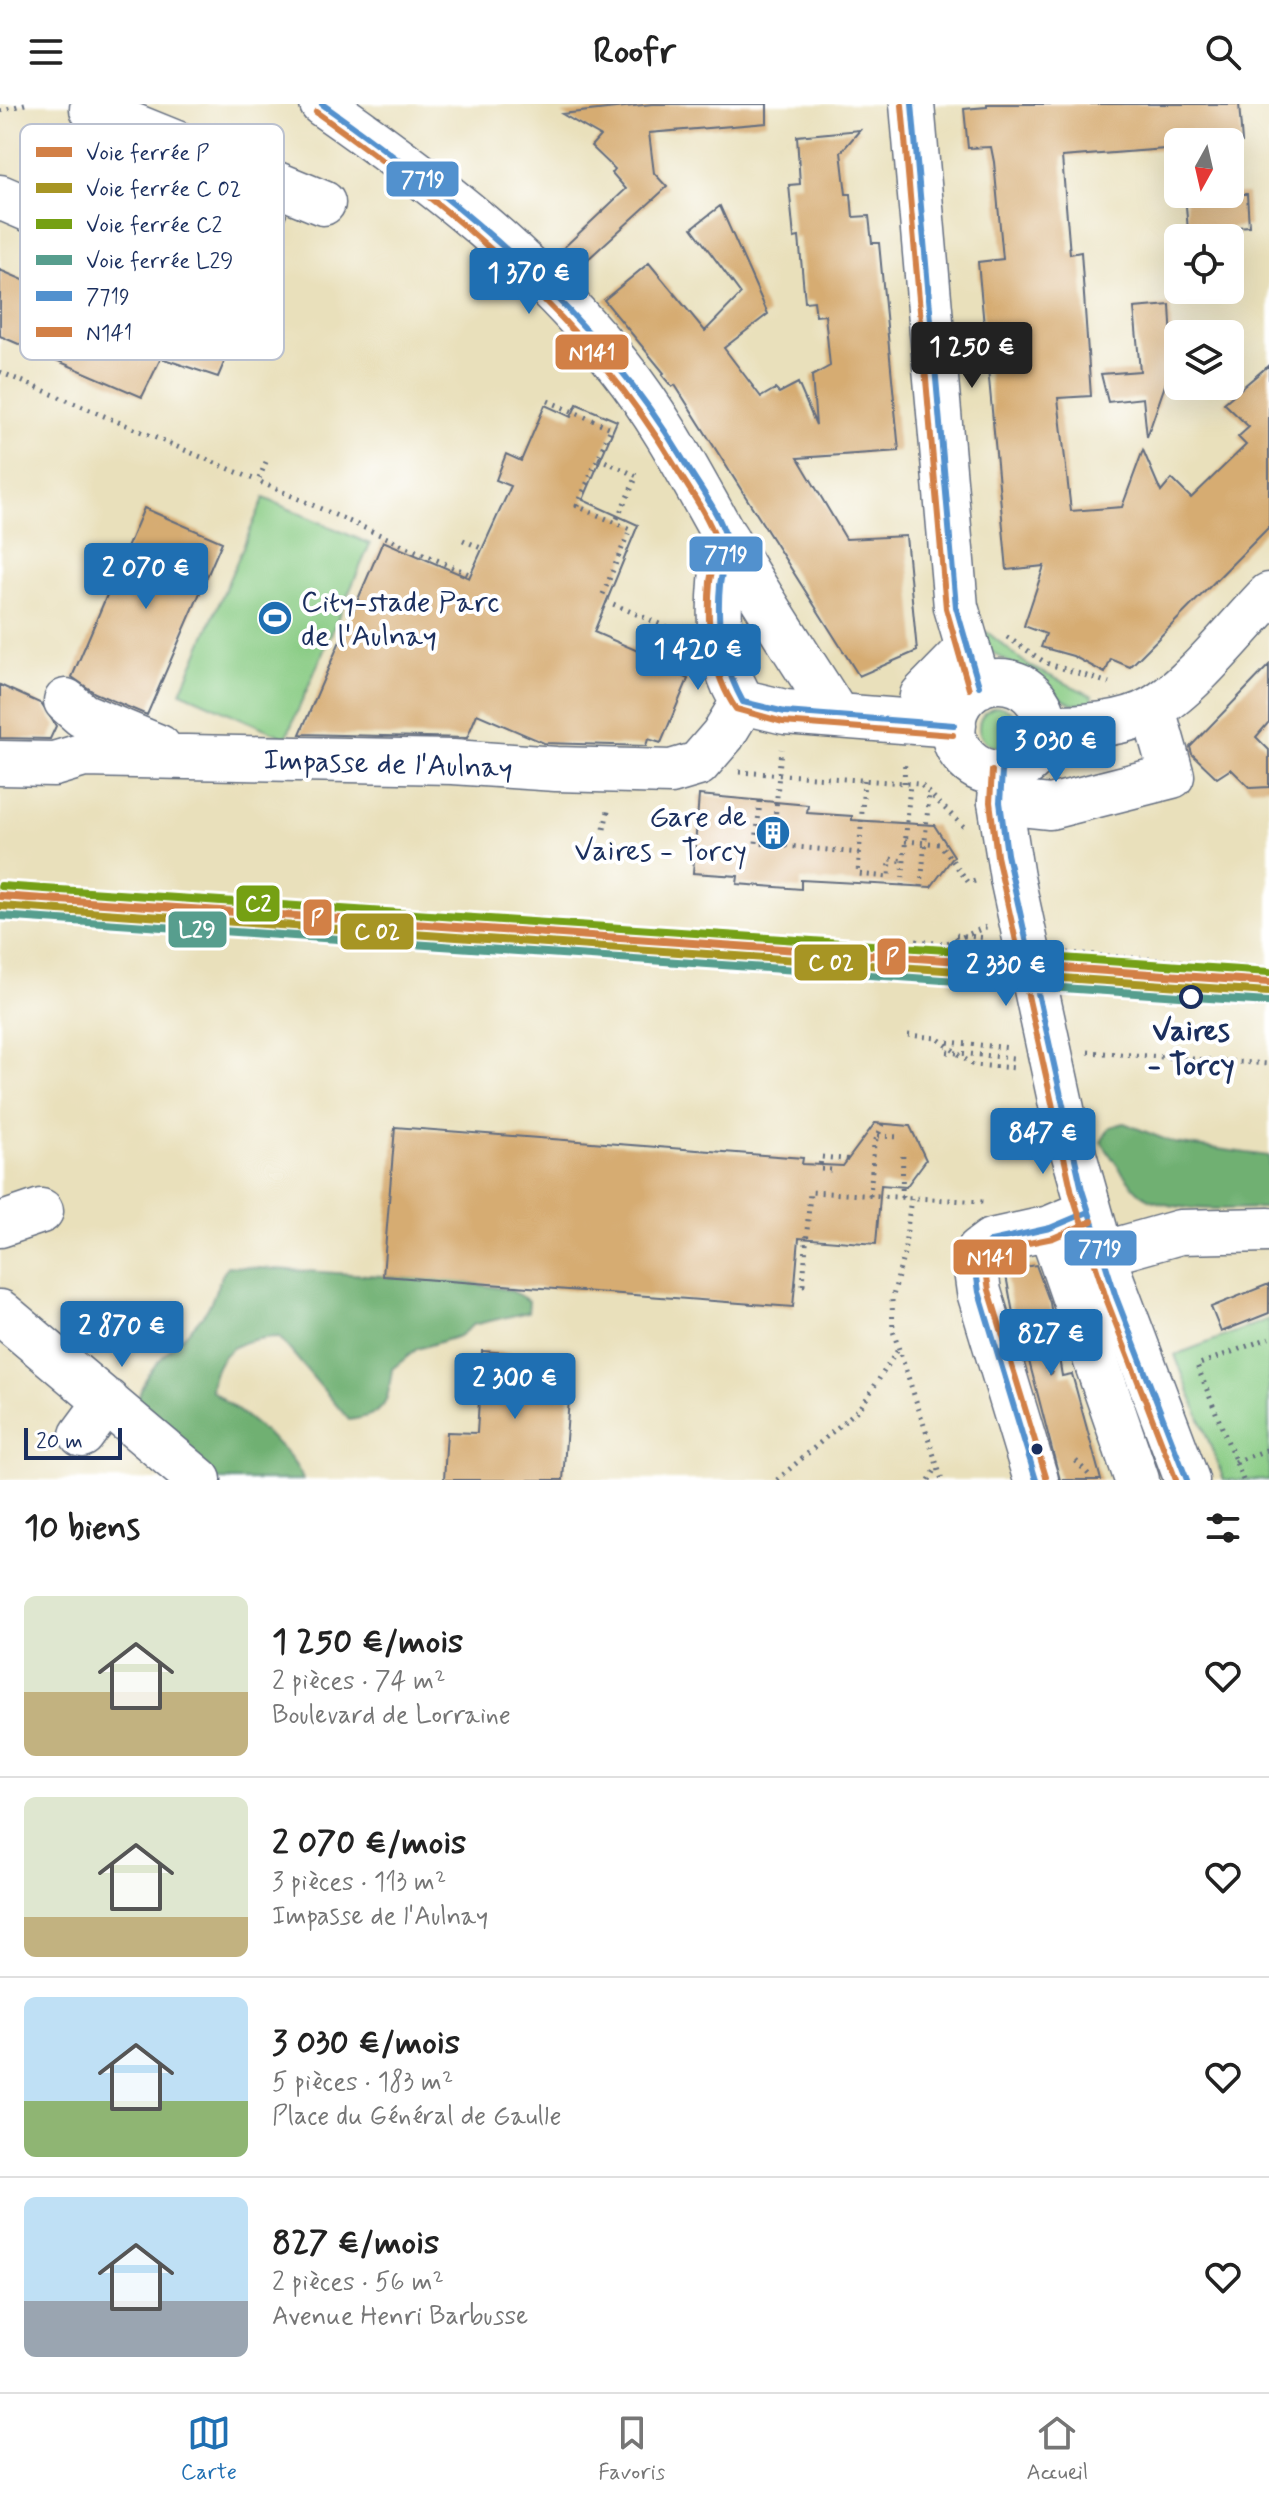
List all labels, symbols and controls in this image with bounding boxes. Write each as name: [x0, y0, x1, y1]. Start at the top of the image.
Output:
text: Roofr: [593, 29, 676, 76]
icon: menu: [24, 30, 68, 74]
icon: search: [1201, 30, 1245, 74]
legend: [20, 124, 284, 360]
north arrow: [1164, 128, 1244, 208]
map controls: [1164, 128, 1244, 400]
text: Voie ferrée P: [86, 140, 209, 168]
line badge: 7719: [385, 160, 460, 198]
text: 7719: [401, 167, 445, 195]
text: Voie ferrée C 02: [86, 176, 241, 204]
text: Voie ferrée C2: [86, 212, 223, 240]
button: locate: [1164, 224, 1244, 304]
text: Voie ferrée L29: [86, 248, 233, 276]
pin: 1 370 €: [455, 248, 603, 316]
text: 1 370 €: [488, 257, 570, 291]
text: 7719: [86, 284, 130, 312]
text: N141: [86, 320, 132, 348]
button: layers: [1164, 320, 1244, 400]
pin: 1 250 €: [898, 322, 1046, 390]
text: 1 250 €: [929, 331, 1015, 365]
line badge: N141: [554, 333, 630, 371]
text: N141: [569, 340, 615, 368]
line badge: 7719: [688, 535, 764, 573]
text: 7719: [704, 542, 748, 570]
pin: 2 070 €: [72, 543, 220, 611]
text: 2 070 €: [102, 552, 190, 586]
place label: City-stade Parc de l'Aulnay: [301, 583, 499, 656]
sports icon: City-stade Parc de l'Aulnay: [256, 599, 294, 637]
pin: 1 420 €: [624, 624, 772, 692]
text: 1 420 €: [654, 633, 742, 667]
pin: 3 030 €: [982, 716, 1130, 784]
text: 3 030 €: [1015, 725, 1097, 759]
street label: Impasse de l'Aulnay: [263, 741, 513, 788]
place label: Gare de Vaires - Torcy: [574, 798, 747, 871]
building icon: Gare de Vaires - Torcy: [754, 814, 792, 852]
line badge: C2: [235, 884, 281, 923]
text: C2: [245, 891, 271, 919]
line badge: P: [302, 898, 333, 937]
text: P: [310, 905, 324, 933]
line badge: L29: [167, 910, 228, 949]
line badge: C 02: [339, 912, 415, 951]
text: L29: [178, 917, 216, 945]
text: C 02: [354, 919, 400, 947]
line badge: P: [876, 937, 907, 976]
pin: 2 330 €: [932, 940, 1080, 1008]
line badge: C 02: [793, 943, 869, 982]
text: P: [885, 944, 899, 972]
text: 2 330 €: [966, 949, 1046, 983]
text: C 02: [808, 950, 854, 978]
marker: Vaires - Torcy: [1180, 986, 1202, 1008]
place label: Vaires - Torcy: [1147, 1012, 1235, 1085]
pin: 847 €: [987, 1108, 1099, 1176]
text: 847 €: [1008, 1117, 1078, 1151]
line badge: 7719: [1063, 1229, 1138, 1267]
text: 7719: [1078, 1236, 1122, 1264]
line badge: N141: [952, 1238, 1028, 1276]
text: N141: [967, 1245, 1013, 1273]
pin: 2 870 €: [48, 1301, 196, 1369]
pin: 827 €: [995, 1309, 1107, 1377]
text: 2 870 €: [78, 1310, 166, 1344]
text: 827 €: [1017, 1318, 1085, 1352]
pin: 2 300 €: [441, 1353, 589, 1421]
text: 2 300 €: [472, 1362, 558, 1396]
scale bar: [24, 1424, 122, 1460]
text: 20 m: [36, 1428, 83, 1456]
unlabelled marker: [1029, 1441, 1045, 1457]
text: 10 biens: [24, 1506, 140, 1551]
icon: filters: [1201, 1506, 1245, 1550]
text: 1 250 €/mois: [272, 1620, 463, 1665]
icon: home: [88, 1628, 184, 1724]
icon: heart: [1201, 1654, 1245, 1698]
text: 2 pièces · 74 m²: [272, 1665, 445, 1699]
text: Boulevard de Lorraine: [272, 1699, 511, 1733]
text: 2 070 €/mois: [272, 1821, 466, 1866]
icon: home: [88, 1829, 184, 1925]
icon: heart: [1201, 1855, 1245, 1899]
text: 3 pièces · 113 m²: [272, 1866, 446, 1900]
text: Impasse de l'Aulnay: [272, 1900, 488, 1934]
text: 3 030 €/mois: [272, 2021, 460, 2066]
icon: home: [88, 2029, 184, 2125]
icon: heart: [1201, 2055, 1245, 2099]
text: 5 pièces · 183 m²: [272, 2066, 453, 2100]
text: Place du Général de Gaulle: [272, 2100, 562, 2134]
text: 827 €/mois: [272, 2221, 439, 2266]
icon: home: [88, 2229, 184, 2325]
icon: heart: [1201, 2255, 1245, 2299]
text: 2 pièces · 56 m²: [272, 2266, 444, 2300]
text: Avenue Henri Barbusse: [272, 2300, 528, 2334]
tab: Carte: [181, 2411, 237, 2487]
tab: Favoris: [598, 2411, 665, 2487]
tab: Accueil: [1026, 2411, 1088, 2487]

